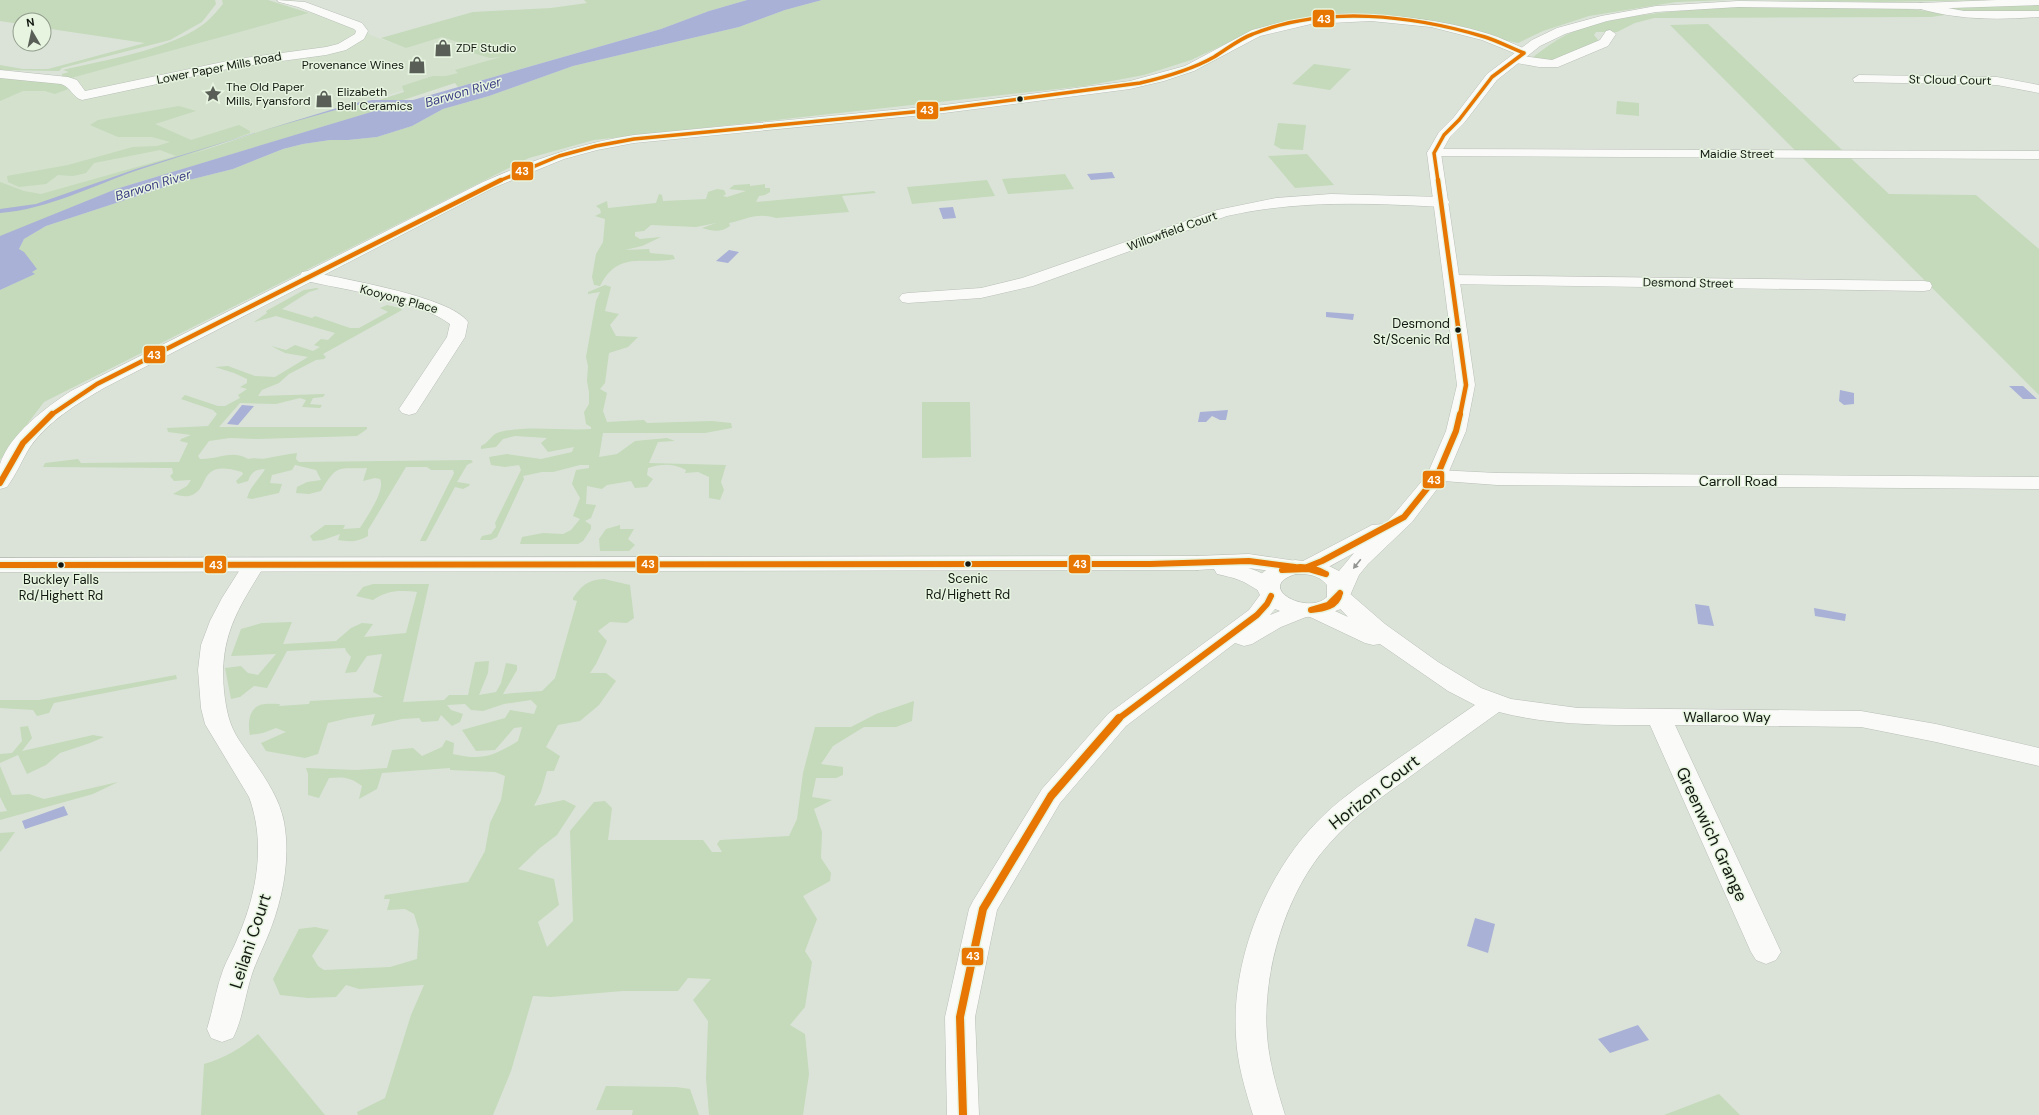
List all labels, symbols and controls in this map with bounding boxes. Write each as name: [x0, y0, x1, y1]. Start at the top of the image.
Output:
line badge: 43: [1312, 9, 1335, 28]
north arrow: [12, 12, 52, 52]
text: 43: [1317, 12, 1331, 26]
text: N: [25, 15, 35, 30]
shop icon: ZDF Studio: [433, 38, 453, 58]
place label: ZDF Studio: [456, 40, 516, 56]
street label: Lower Paper Mills Road: [155, 48, 283, 88]
shop icon: Provenance Wines: [407, 55, 427, 75]
place label: Provenance Wines: [302, 57, 404, 73]
street label: St Cloud Court: [1909, 71, 1992, 89]
water label: Barwon River: [423, 73, 504, 111]
place label: The Old Paper Mills, Fyansford: [226, 79, 311, 109]
place icon: The Old Paper Mills, Fyansford: [203, 84, 223, 104]
place label: Elizabeth Bell Ceramics: [337, 84, 412, 114]
shop icon: Elizabeth Bell Ceramics: [314, 89, 334, 109]
unlabelled marker: [1015, 94, 1025, 104]
line badge: 43: [916, 101, 939, 120]
text: 43: [920, 103, 934, 117]
street label: Maidie Street: [1700, 146, 1774, 162]
line badge: 43: [511, 161, 534, 181]
text: 43: [515, 164, 529, 178]
water label: Barwon River: [113, 165, 194, 205]
street label: Willowfield Court: [1125, 207, 1219, 255]
street label: Desmond Street: [1643, 274, 1734, 292]
street label: Kooyong Place: [358, 281, 440, 317]
place label: Desmond St/Scenic Rd: [1373, 315, 1450, 348]
marker: Desmond St/Scenic Rd: [1453, 325, 1463, 335]
line badge: 43: [143, 345, 166, 364]
text: 43: [147, 348, 161, 362]
line badge: 43: [1422, 470, 1445, 489]
street label: Carroll Road: [1699, 472, 1777, 490]
text: 43: [1427, 473, 1441, 487]
line badge: 43: [1068, 554, 1091, 574]
line badge: 43: [204, 555, 227, 574]
line badge: 43: [636, 555, 659, 574]
text: 43: [641, 557, 655, 571]
text: 43: [1073, 557, 1087, 571]
text: 43: [209, 558, 223, 572]
one-way arrow: [1352, 558, 1361, 569]
marker: Scenic Rd/Highett Rd: [963, 559, 973, 569]
marker: Buckley Falls Rd/Highett Rd: [56, 560, 66, 570]
place label: Scenic Rd/Highett Rd: [926, 570, 1010, 603]
place label: Buckley Falls Rd/Highett Rd: [19, 571, 103, 604]
street label: Wallaroo Way: [1683, 708, 1771, 726]
street label: Horizon Court: [1324, 750, 1424, 834]
street label: Greenwich Grange: [1671, 763, 1753, 905]
street label: Leilani Court: [224, 891, 276, 991]
line badge: 43: [961, 947, 984, 966]
text: 43: [966, 949, 980, 963]

